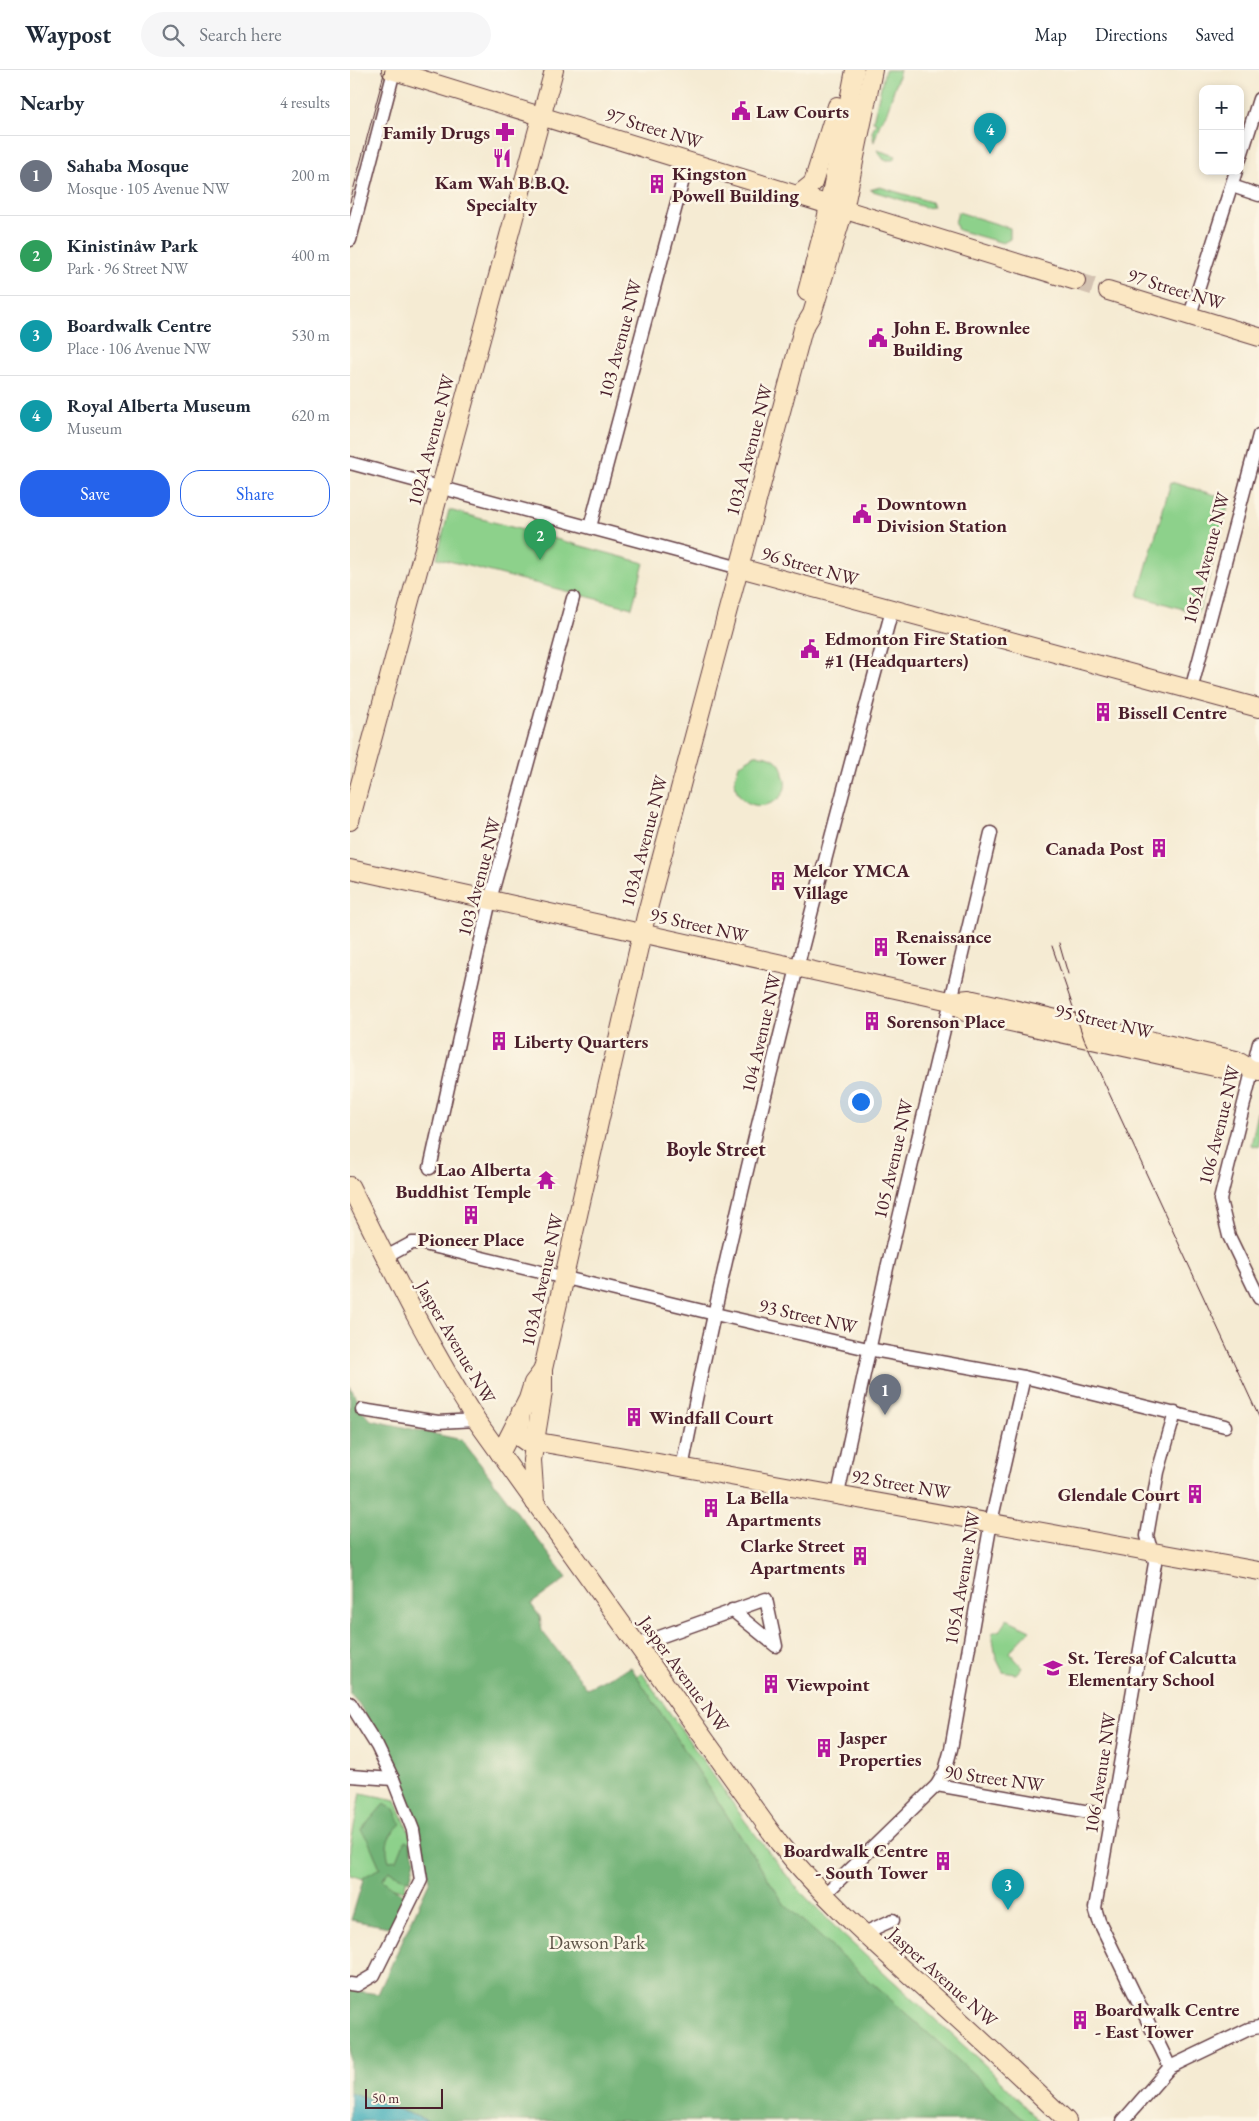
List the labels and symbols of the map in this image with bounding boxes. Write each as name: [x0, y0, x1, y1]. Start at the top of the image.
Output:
place label: Law Courts: [756, 99, 849, 124]
public building icon: Law Courts: [730, 100, 752, 122]
street label: 97 Street NW: [603, 101, 706, 155]
pin: 4: [974, 113, 1006, 154]
place label: Family Drugs: [383, 120, 490, 145]
pharmacy icon: Family Drugs: [494, 121, 516, 143]
restaurant icon: Kam Wah B.B.Q. Specialty: [491, 147, 513, 169]
place label: Kingston Powell Building: [672, 161, 799, 208]
place label: Kam Wah B.B.Q. Specialty: [435, 170, 569, 217]
building icon: Kingston Powell Building: [646, 173, 668, 195]
street label: 97 Street NW: [1125, 262, 1228, 316]
street label: 103 Avenue NW: [592, 276, 648, 401]
place label: John E. Brownlee Building: [891, 315, 1030, 362]
public building icon: John E. Brownlee Building: [867, 327, 889, 349]
street label: 102A Avenue NW: [401, 371, 461, 508]
street label: 103A Avenue NW: [719, 381, 779, 518]
street label: 105A Avenue NW: [1176, 489, 1236, 626]
place label: Downtown Division Station: [877, 491, 1007, 538]
public building icon: Downtown Division Station: [851, 503, 873, 525]
pin: 2: [524, 519, 556, 560]
street label: 96 Street NW: [758, 540, 862, 592]
place label: Edmonton Fire Station #1 (Headquarters): [825, 626, 1008, 673]
public building icon: Edmonton Fire Station #1 (Headquarters): [799, 638, 821, 660]
place label: Bissell Centre: [1118, 700, 1227, 725]
building icon: Bissell Centre: [1092, 701, 1114, 723]
street label: 103A Avenue NW: [614, 772, 674, 909]
street label: 103 Avenue NW: [451, 814, 507, 939]
place label: Canada Post: [1046, 836, 1144, 861]
building icon: Canada Post: [1148, 837, 1170, 859]
place label: Melcor YMCA Village: [793, 858, 910, 905]
building icon: Melcor YMCA Village: [767, 870, 789, 892]
street label: 95 Street NW: [647, 902, 751, 949]
place label: Renaissance Tower: [896, 924, 992, 971]
building icon: Renaissance Tower: [870, 936, 892, 958]
street label: 104 Avenue NW: [735, 970, 787, 1095]
street label: 95 Street NW: [1052, 998, 1156, 1045]
place label: Sorenson Place: [887, 1009, 1005, 1034]
building icon: Sorenson Place: [861, 1010, 883, 1032]
place label: Liberty Quarters: [514, 1029, 649, 1054]
building icon: Liberty Quarters: [488, 1030, 510, 1052]
street label: 106 Avenue NW: [1192, 1062, 1246, 1187]
your location: [848, 1089, 874, 1115]
street label: 105 Avenue NW: [867, 1096, 919, 1221]
district label: Boyle Street: [666, 1136, 766, 1162]
place label: Lao Alberta Buddhist Temple: [395, 1157, 532, 1204]
temple icon: Lao Alberta Buddhist Temple: [535, 1169, 557, 1191]
building icon: Pioneer Place: [460, 1204, 482, 1226]
street label: 103A Avenue NW: [515, 1211, 570, 1349]
place label: Pioneer Place: [418, 1227, 524, 1252]
street label: Jasper Avenue NW: [410, 1274, 502, 1409]
street label: 93 Street NW: [756, 1293, 860, 1340]
pin: 1: [869, 1374, 901, 1415]
place label: Windfall Court: [649, 1405, 773, 1430]
building icon: Windfall Court: [623, 1406, 645, 1428]
street label: 92 Street NW: [850, 1463, 953, 1505]
place label: Glendale Court: [1058, 1482, 1180, 1507]
building icon: Glendale Court: [1184, 1483, 1206, 1505]
place label: La Bella Apartments: [725, 1485, 821, 1532]
building icon: La Bella Apartments: [700, 1497, 722, 1519]
street label: 105A Avenue NW: [938, 1509, 986, 1647]
place label: Clarke Street Apartments: [740, 1533, 845, 1580]
building icon: Clarke Street Apartments: [849, 1545, 871, 1567]
street label: Jasper Avenue NW: [632, 1609, 735, 1738]
place label: St. Teresa of Calcutta Elementary School: [1068, 1645, 1237, 1692]
school or university icon: St. Teresa of Calcutta Elementary School: [1042, 1657, 1064, 1679]
place label: Viewpoint: [786, 1672, 870, 1697]
building icon: Viewpoint: [760, 1673, 782, 1695]
street label: 106 Avenue NW: [1078, 1710, 1122, 1835]
place label: Jasper Properties: [837, 1725, 922, 1772]
building icon: Jasper Properties: [813, 1737, 835, 1759]
street label: 90 Street NW: [943, 1759, 1046, 1797]
place label: Boardwalk Centre - South Tower: [783, 1838, 928, 1885]
building icon: Boardwalk Centre - South Tower: [932, 1850, 954, 1872]
pin: 3: [992, 1869, 1024, 1910]
street label: Jasper Avenue NW: [882, 1920, 1003, 2033]
park label: Dawson Park: [549, 1930, 646, 1955]
place label: Boardwalk Centre - East Tower: [1095, 1997, 1240, 2044]
building icon: Boardwalk Centre - East Tower: [1069, 2009, 1091, 2031]
scale bar: [365, 2086, 442, 2109]

